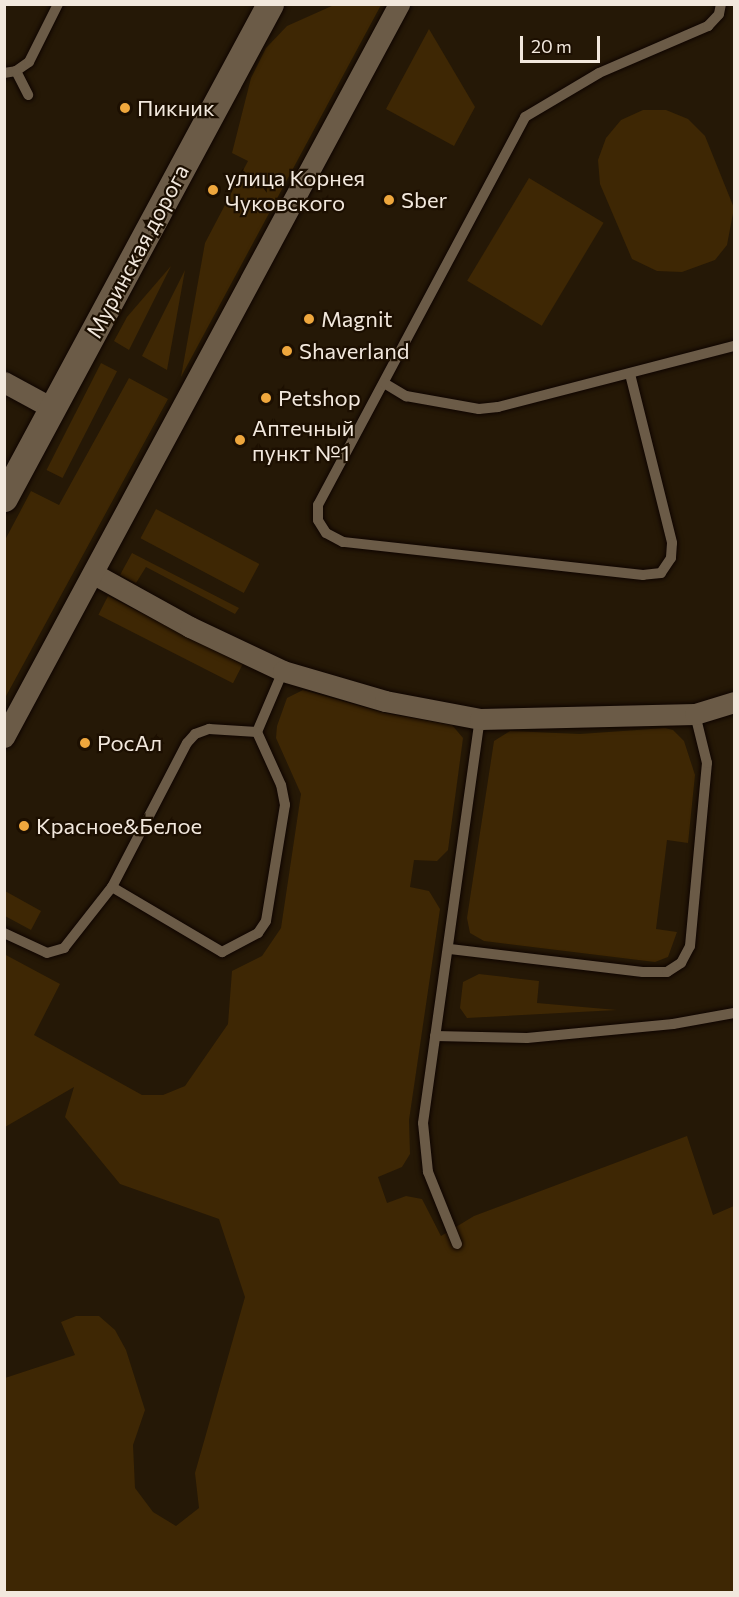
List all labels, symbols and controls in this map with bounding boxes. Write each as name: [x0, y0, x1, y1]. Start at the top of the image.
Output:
scale bar: [523, 24, 602, 62]
text: 20 m: [531, 35, 572, 57]
place label: Пикник: [137, 95, 215, 121]
marker: Пикник: [118, 101, 132, 115]
street label: Муринская дорога: [80, 160, 194, 342]
place label: улица Корнея Чуковского: [225, 164, 365, 216]
marker: улица Корнея Чуковского: [206, 183, 220, 197]
place label: Sber: [401, 187, 447, 213]
marker: Sber: [382, 193, 396, 207]
place label: Magnit: [321, 306, 393, 332]
marker: Magnit: [302, 312, 316, 326]
place label: Shaverland: [299, 338, 409, 364]
marker: Shaverland: [280, 344, 294, 358]
place label: Petshop: [278, 385, 361, 411]
marker: Petshop: [259, 391, 273, 405]
place label: Аптечный пункт №1: [252, 414, 354, 466]
marker: Аптечный пункт №1: [233, 433, 247, 447]
place label: РосАл: [97, 730, 162, 756]
marker: РосАл: [78, 736, 92, 750]
place label: Красное&Белое: [36, 813, 202, 839]
marker: Красное&Белое: [17, 819, 31, 833]

